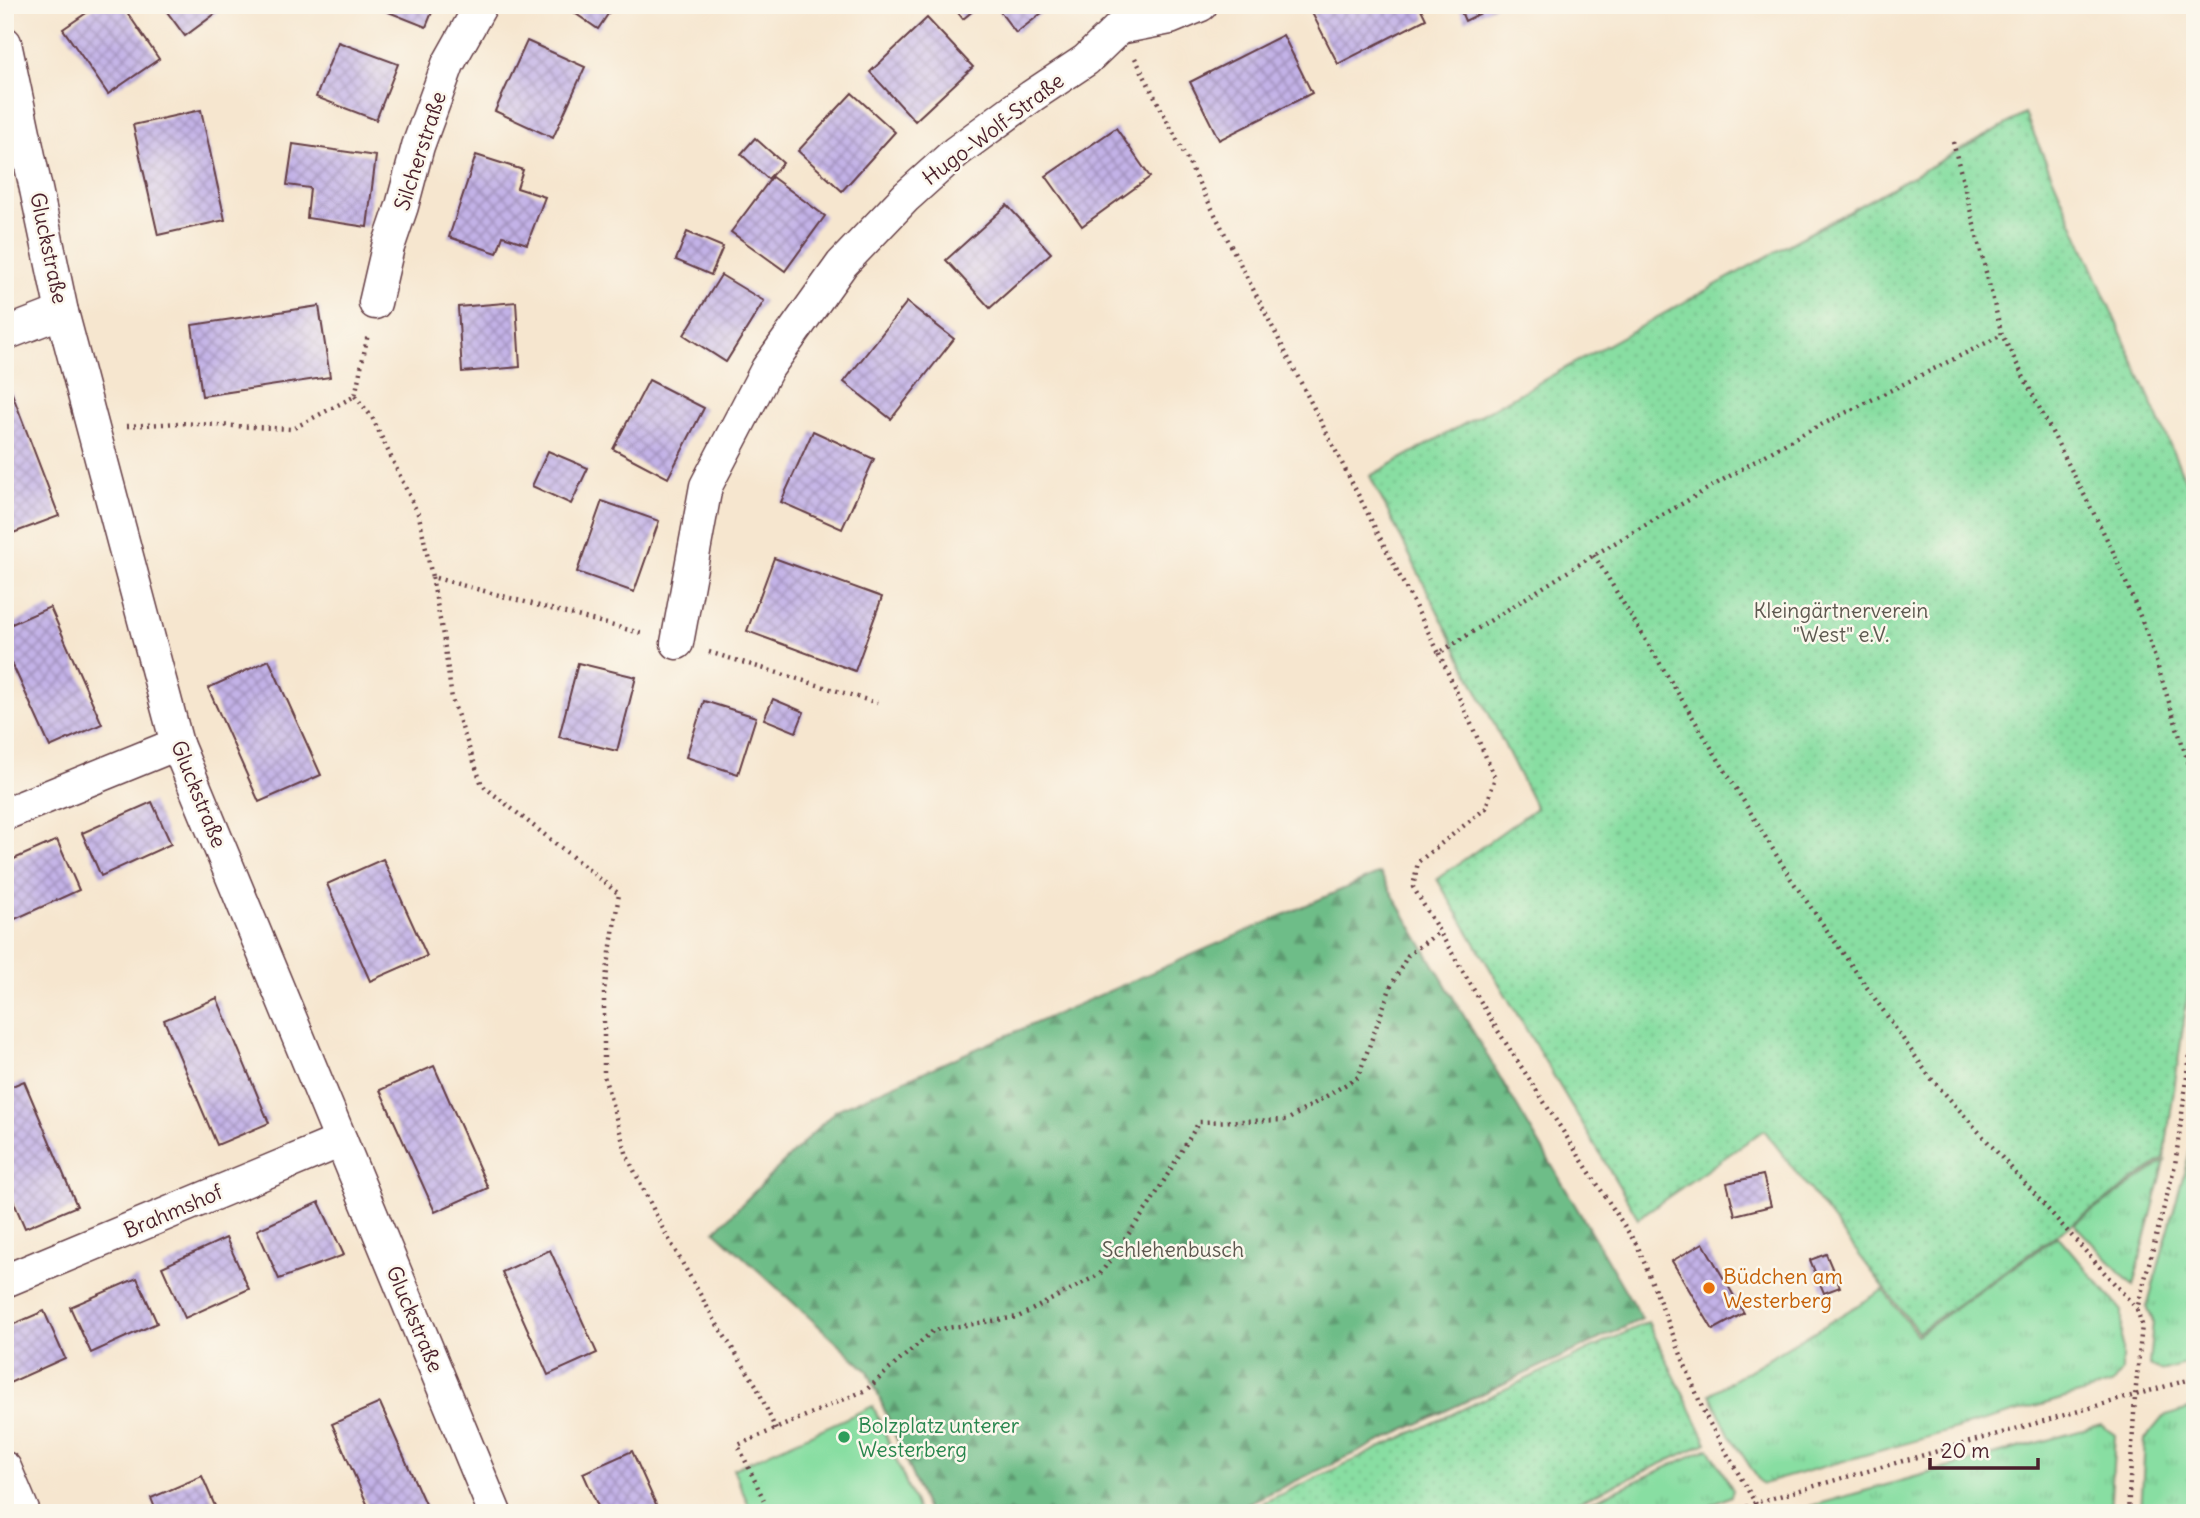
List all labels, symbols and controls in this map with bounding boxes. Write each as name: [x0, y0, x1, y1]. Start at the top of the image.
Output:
street label: Hugo-Wolf-Straße: [917, 67, 1069, 191]
street label: Silcherstraße: [388, 88, 452, 214]
street label: Gluckstraße: [24, 190, 74, 306]
park label: Kleingärtnerverein "West" e.V.: [1754, 597, 1928, 648]
street label: Gluckstraße: [165, 736, 233, 852]
street label: Brahmshof: [119, 1178, 228, 1244]
park label: Schlehenbusch: [1102, 1236, 1244, 1263]
street label: Gluckstraße: [380, 1262, 450, 1376]
place label: Büdchen am Westerberg: [1723, 1263, 1843, 1314]
marker: Büdchen am Westerberg: [1701, 1280, 1717, 1296]
place label: Bolzplatz unterer Westerberg: [858, 1412, 1020, 1463]
scale bar: [1930, 1427, 2039, 1471]
marker: Bolzplatz unterer Westerberg: [836, 1429, 852, 1445]
text: 20 m: [1941, 1437, 1990, 1464]

